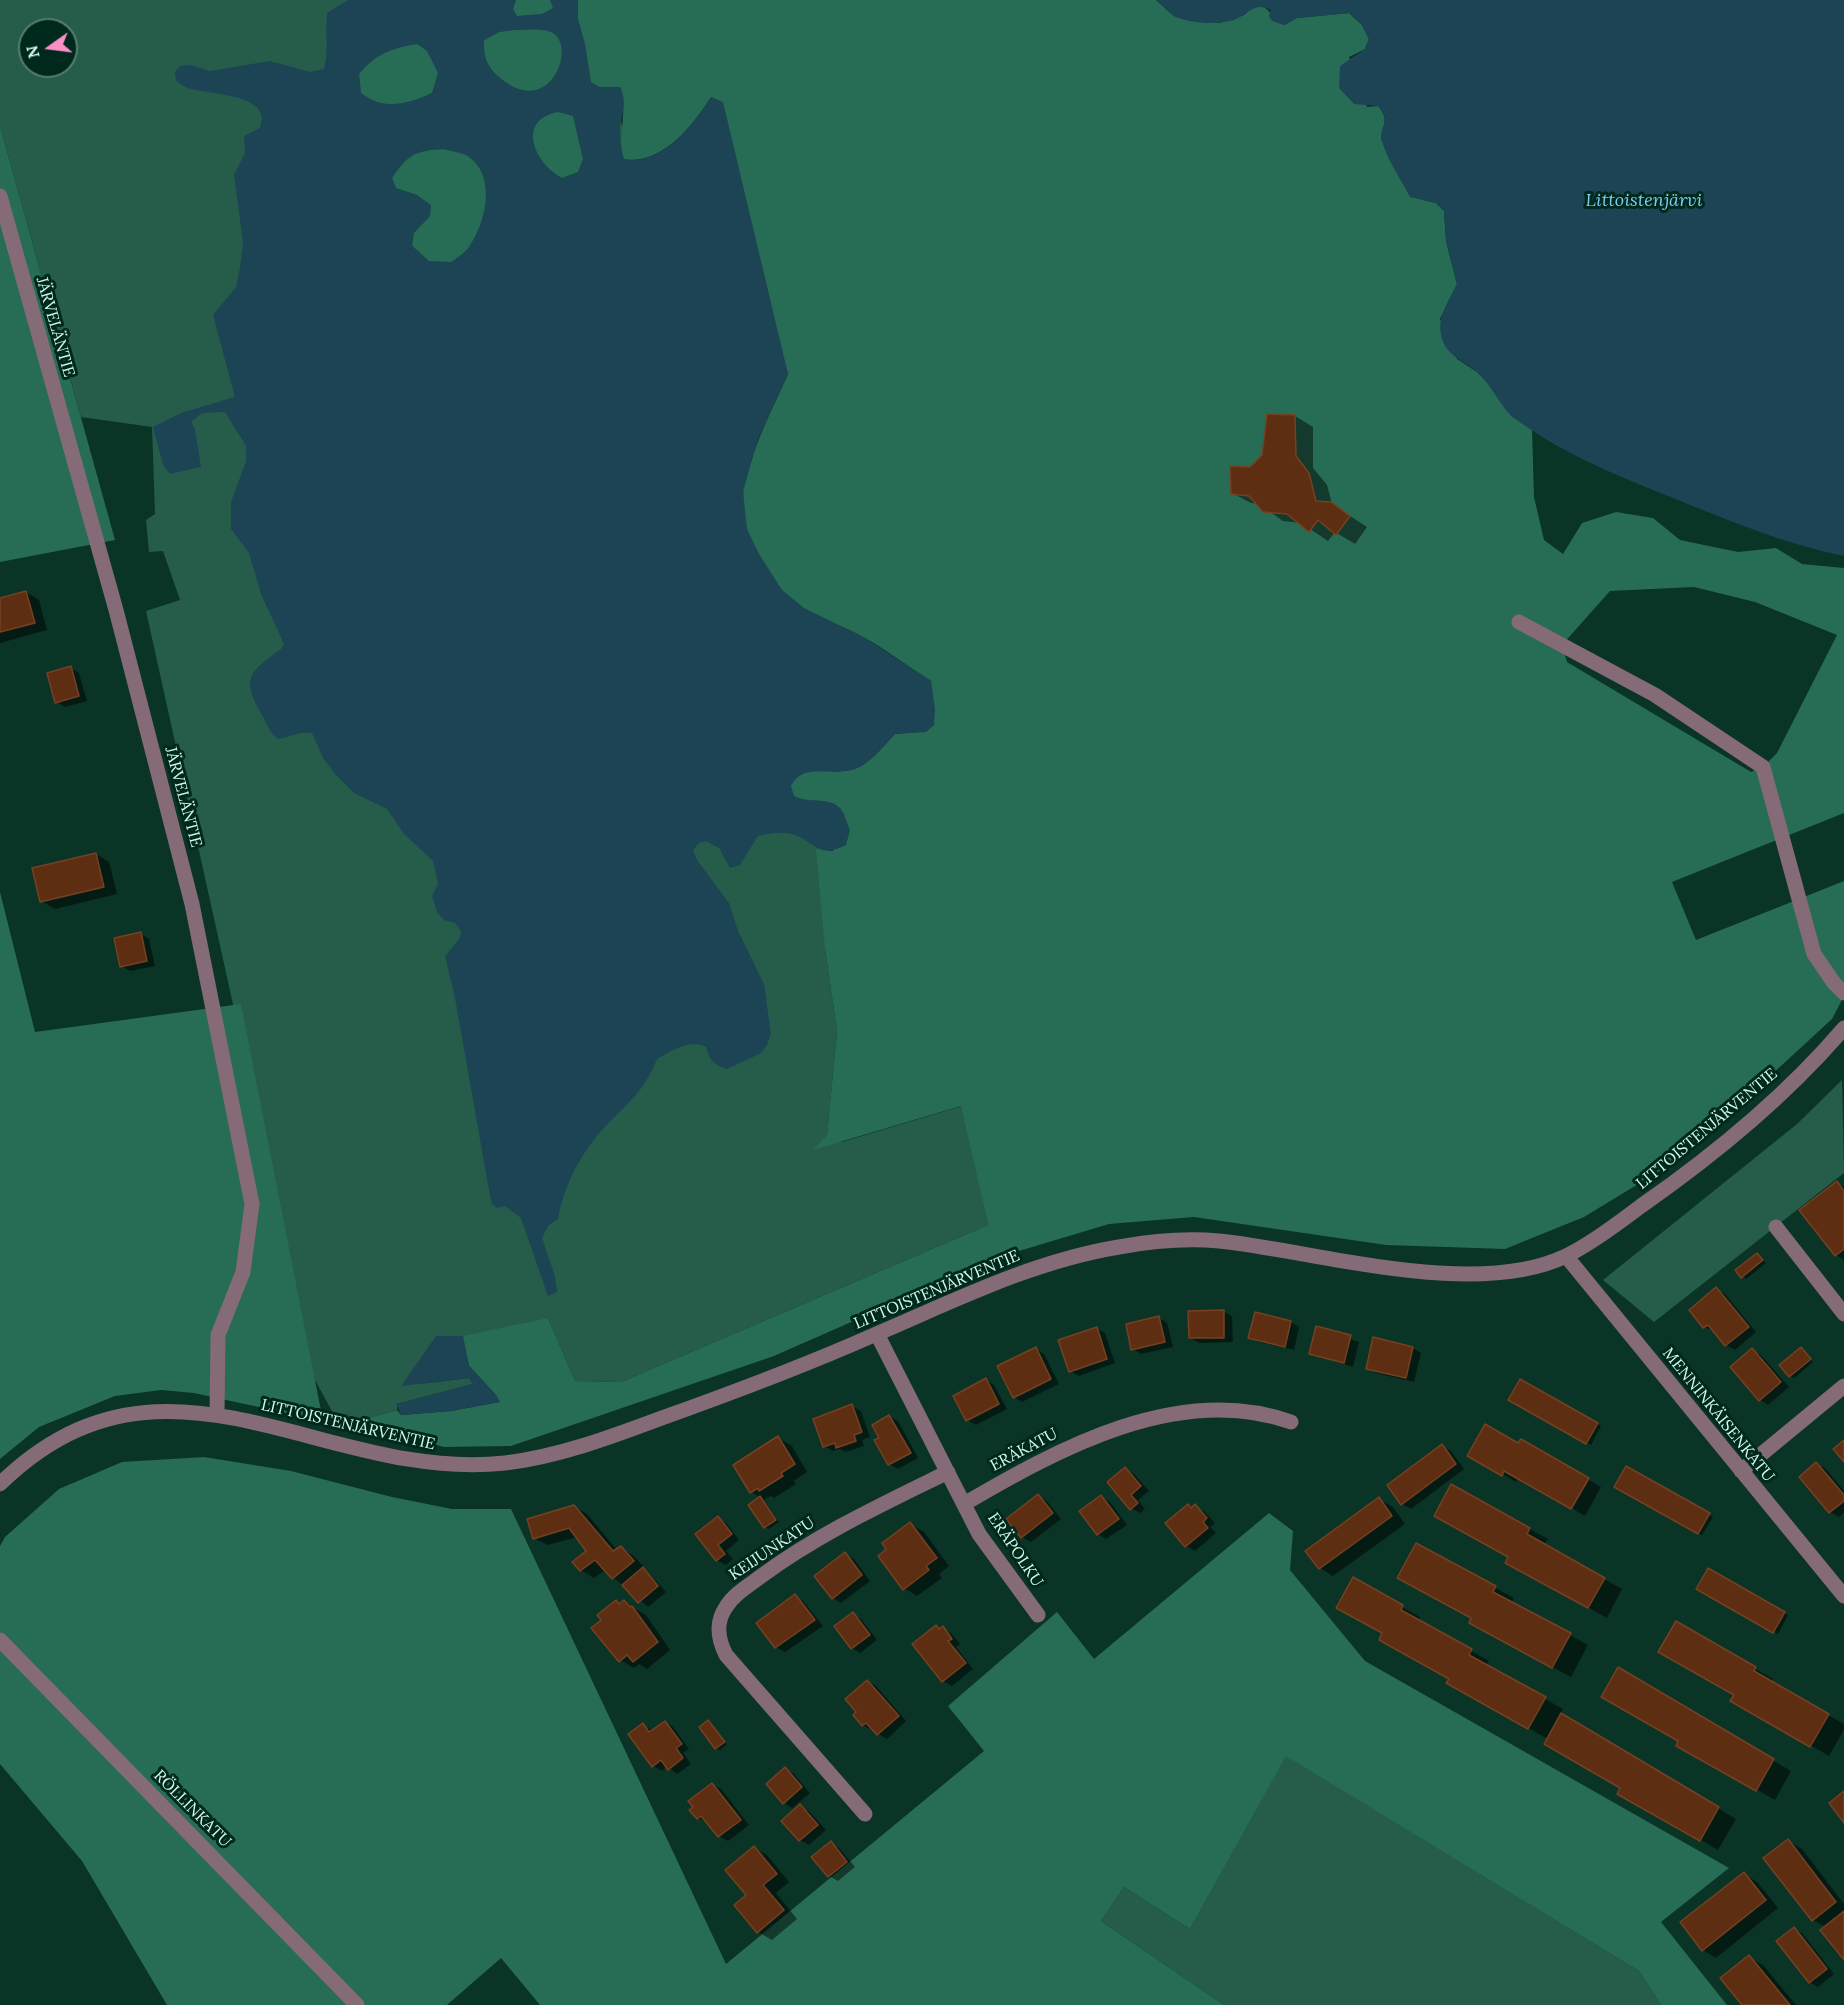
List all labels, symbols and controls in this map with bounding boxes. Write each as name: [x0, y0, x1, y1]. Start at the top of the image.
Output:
north arrow: [18, 18, 78, 78]
text: N: [21, 43, 44, 60]
water label: Littoistenjärvi: [1586, 190, 1702, 212]
street label: JÄRVELÄNTIE: [32, 275, 78, 379]
street label: JÄRVELÄNTIE: [160, 745, 206, 849]
street label: LITTOISTENJÄRVENTIE: [1633, 1064, 1781, 1194]
street label: LITTOISTENJÄRVENTIE: [851, 1246, 1023, 1334]
street label: MENNINKÄISENKATU: [1658, 1344, 1778, 1486]
street label: LITTOISTENJÄRVENTIE: [259, 1396, 437, 1454]
street label: ERÄKATU: [987, 1424, 1061, 1476]
street label: ERÄPOLKU: [983, 1509, 1047, 1591]
street label: KEIJUNKATU: [725, 1513, 819, 1585]
street label: RÖLLINKATU: [149, 1766, 235, 1852]

